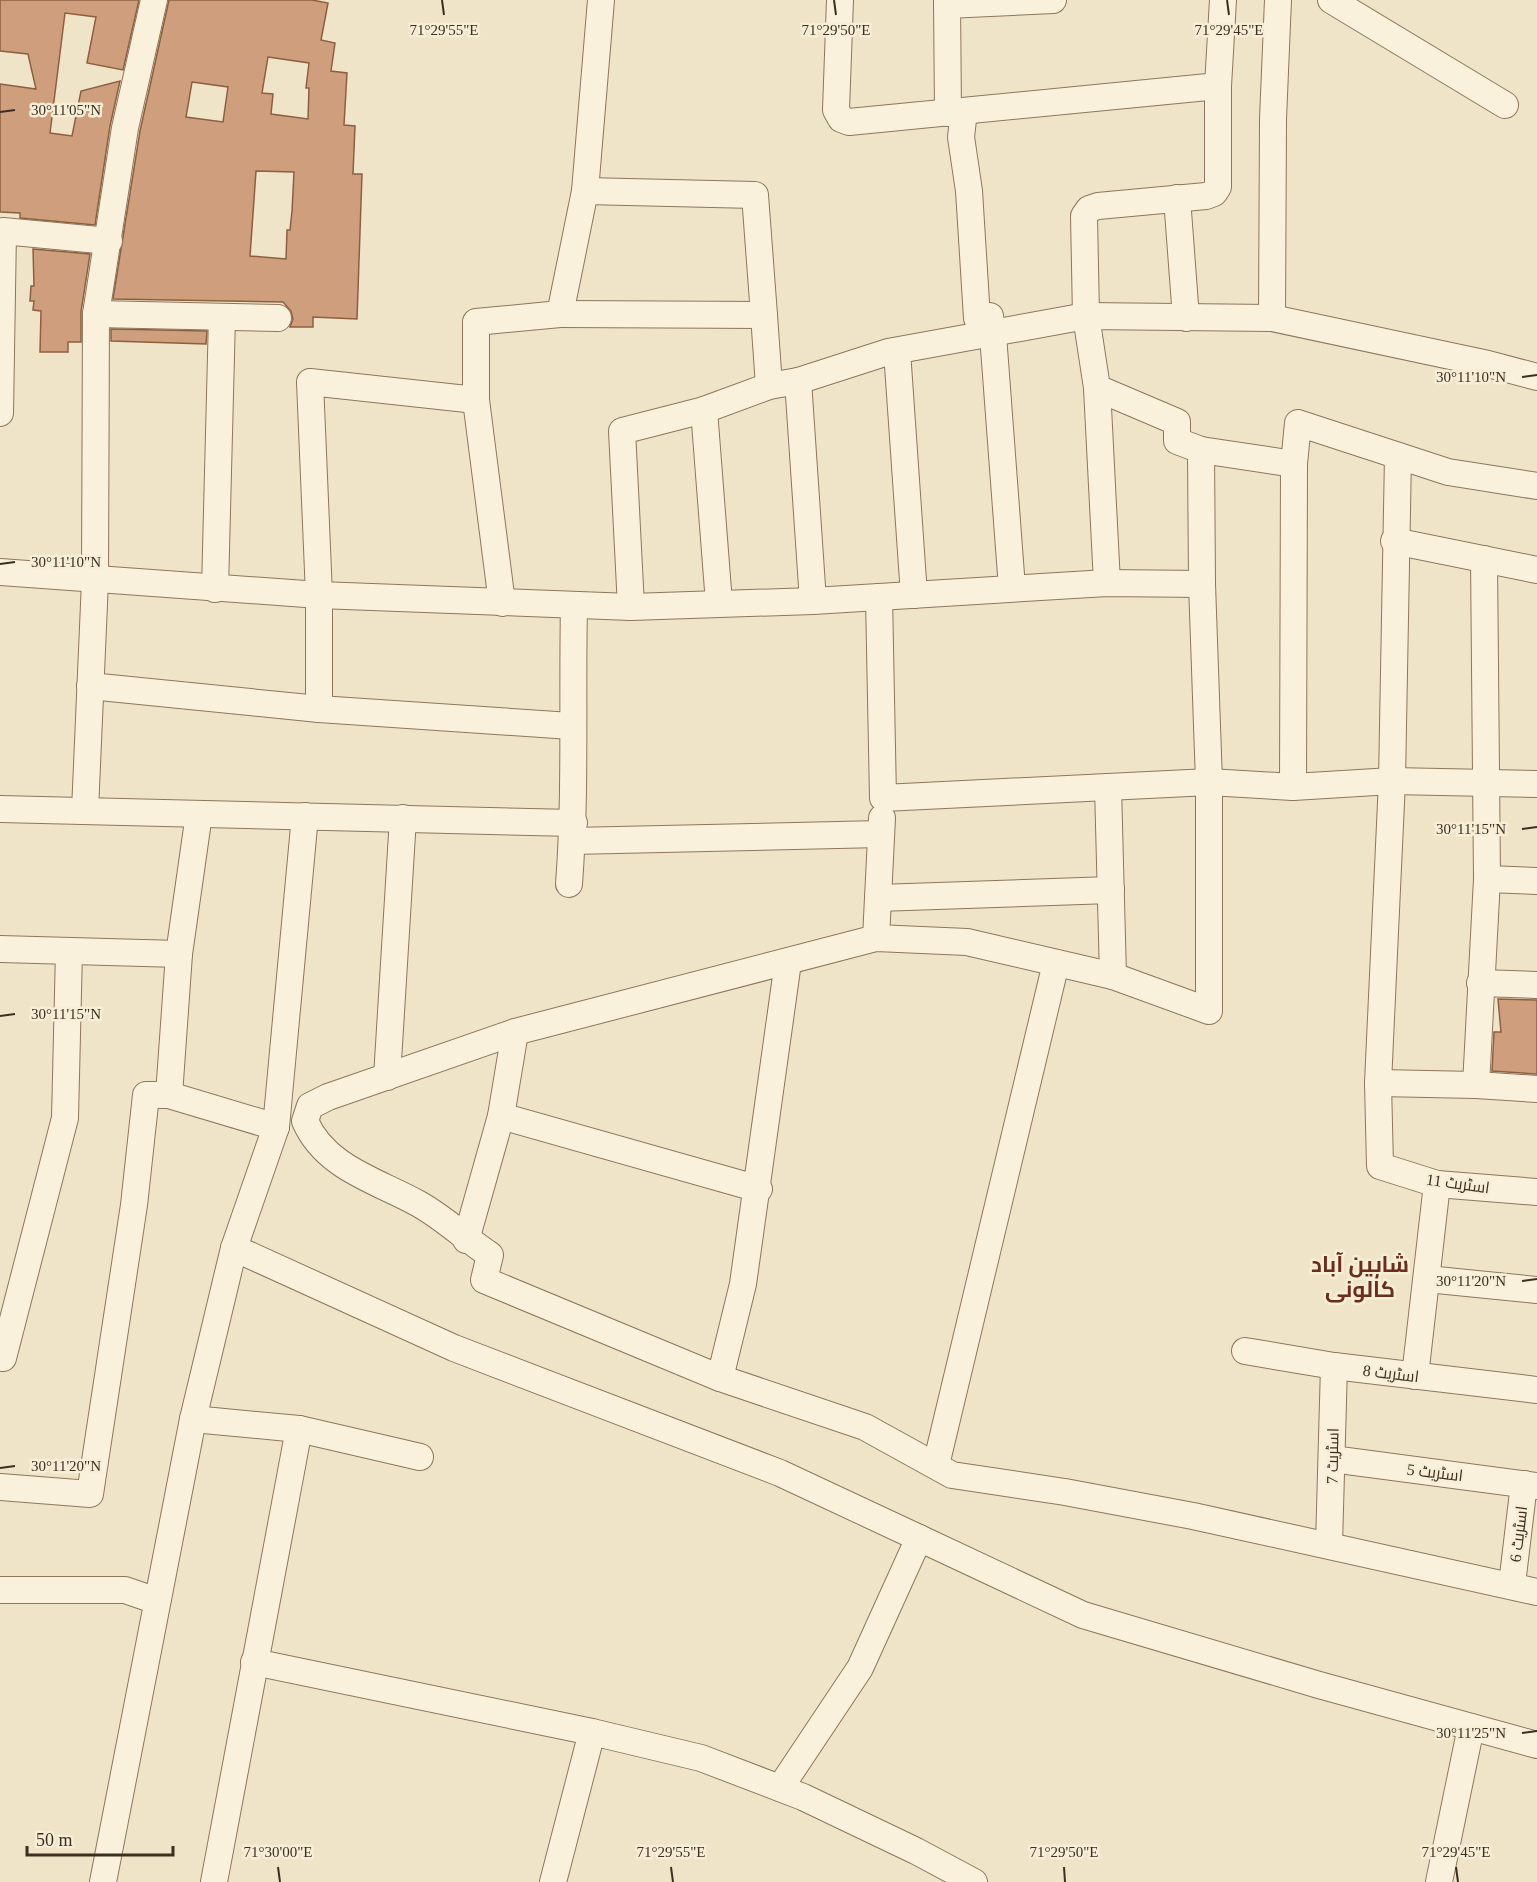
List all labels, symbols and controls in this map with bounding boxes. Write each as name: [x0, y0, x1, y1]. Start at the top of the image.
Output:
text: 71°29'55"E: [410, 22, 479, 38]
text: 71°29'50"E: [802, 22, 871, 38]
text: 71°29'45"E: [1195, 22, 1264, 38]
text: 30°11'05"N: [31, 102, 101, 118]
text: 30°11'10"N: [1436, 369, 1506, 385]
text: 30°11'10"N: [31, 554, 101, 570]
text: 30°11'15"N: [1436, 821, 1506, 837]
text: 30°11'15"N: [31, 1006, 101, 1022]
street label: اسٹریٹ 11: [1425, 1171, 1491, 1197]
district label: شاہین آباد کالونی: [1311, 1252, 1409, 1303]
text: 30°11'20"N: [1436, 1273, 1506, 1289]
street label: اسٹریٹ 8: [1362, 1362, 1420, 1386]
street label: اسٹریٹ 7: [1324, 1428, 1342, 1484]
text: 30°11'20"N: [31, 1458, 101, 1474]
street label: اسٹریٹ 5: [1406, 1461, 1464, 1485]
street label: اسٹریٹ 6: [1507, 1505, 1531, 1563]
text: 30°11'25"N: [1436, 1725, 1506, 1741]
scale bar: [27, 1819, 172, 1857]
text: 50 m: [36, 1830, 73, 1850]
text: 71°30'00"E: [244, 1844, 313, 1860]
text: 71°29'55"E: [637, 1844, 706, 1860]
text: 71°29'50"E: [1030, 1844, 1099, 1860]
text: 71°29'45"E: [1422, 1844, 1491, 1860]

